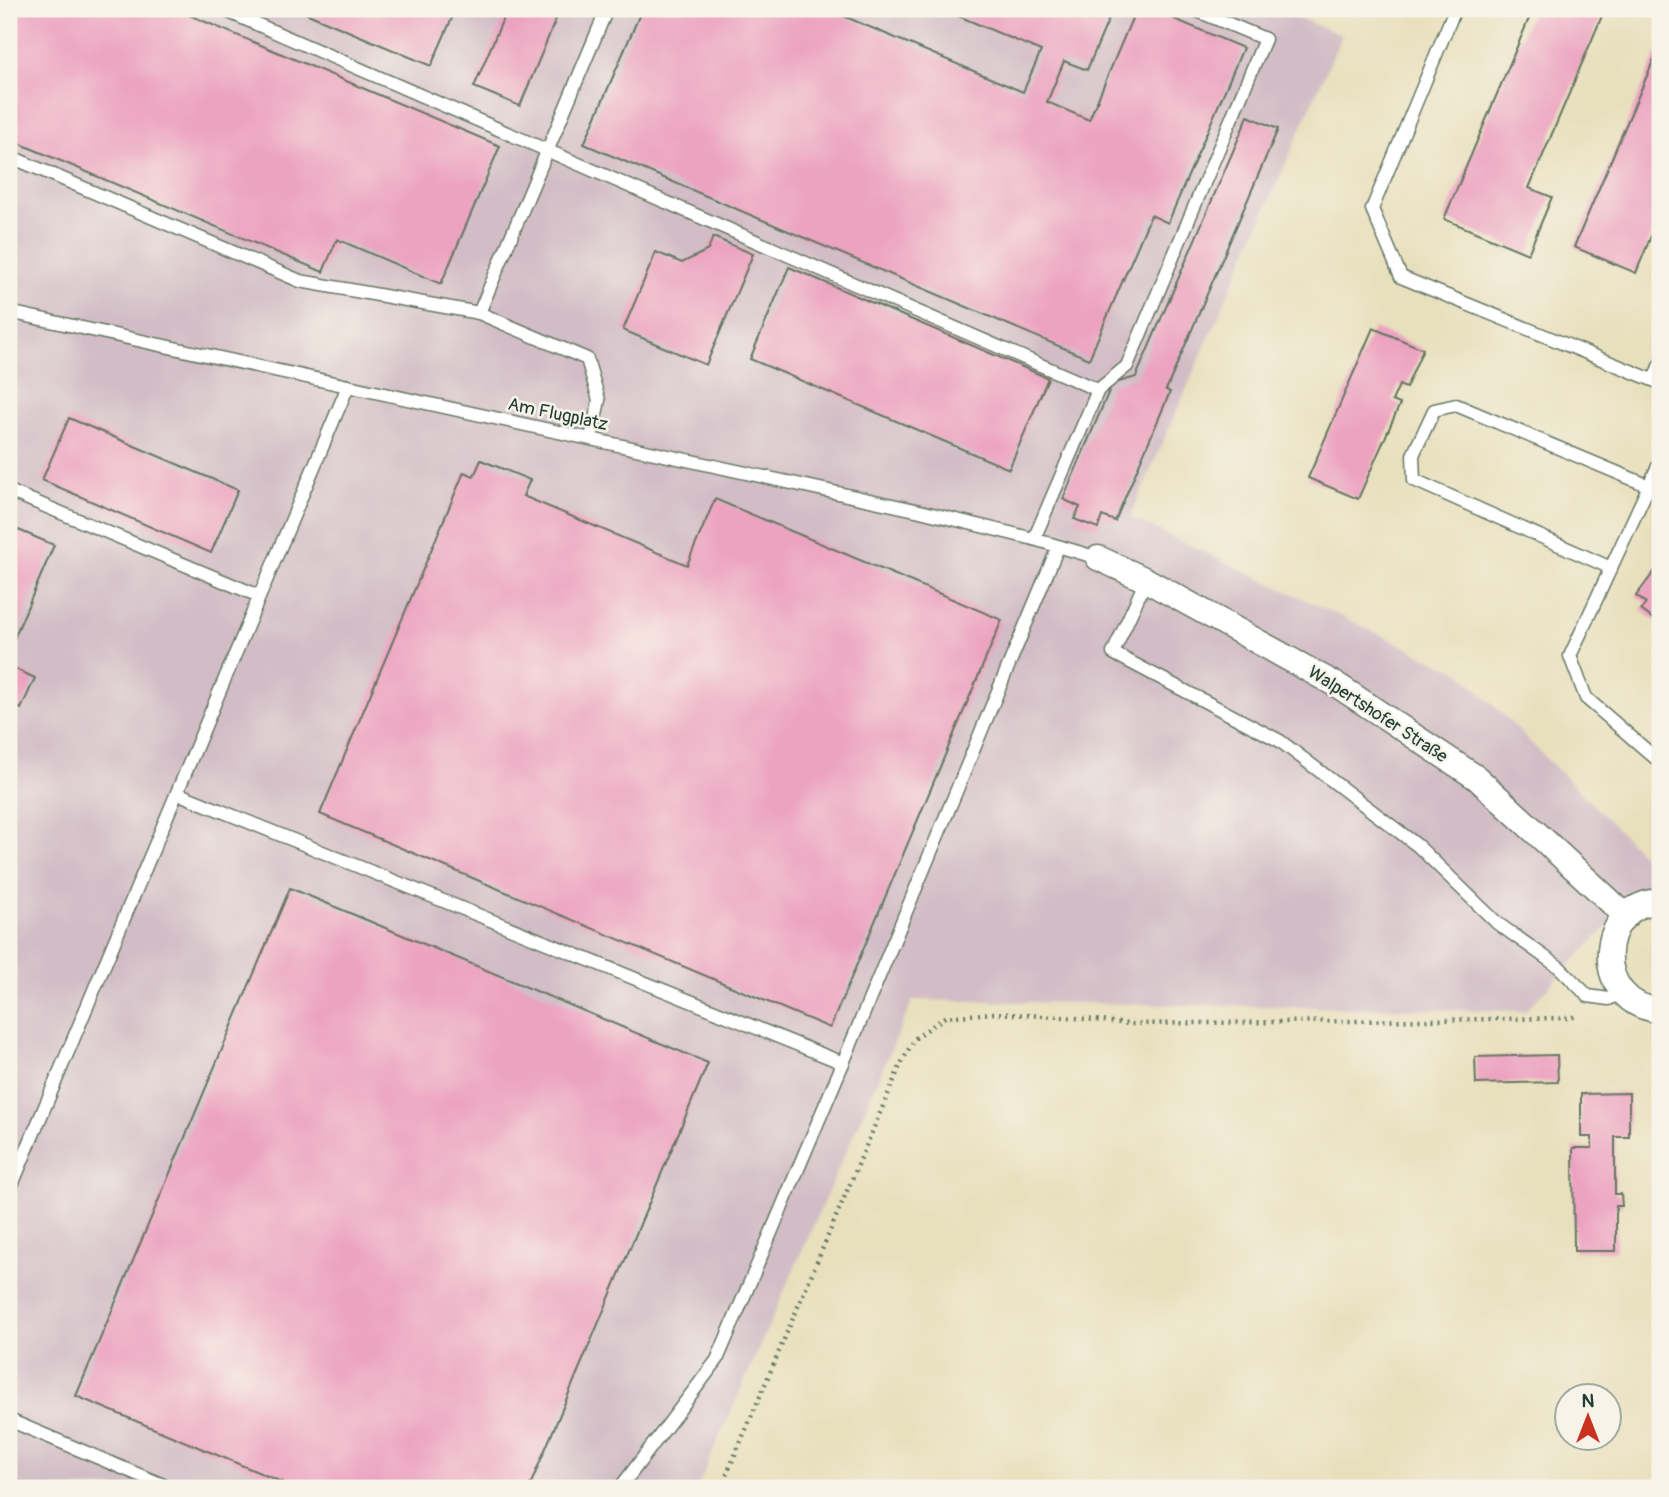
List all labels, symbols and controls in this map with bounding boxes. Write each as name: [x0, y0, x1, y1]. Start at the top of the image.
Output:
street label: Am Flugplatz: [506, 393, 610, 436]
street label: Walpertshofer Straße: [1304, 661, 1452, 768]
north arrow: [1554, 1382, 1624, 1452]
text: N: [1582, 1389, 1595, 1413]

